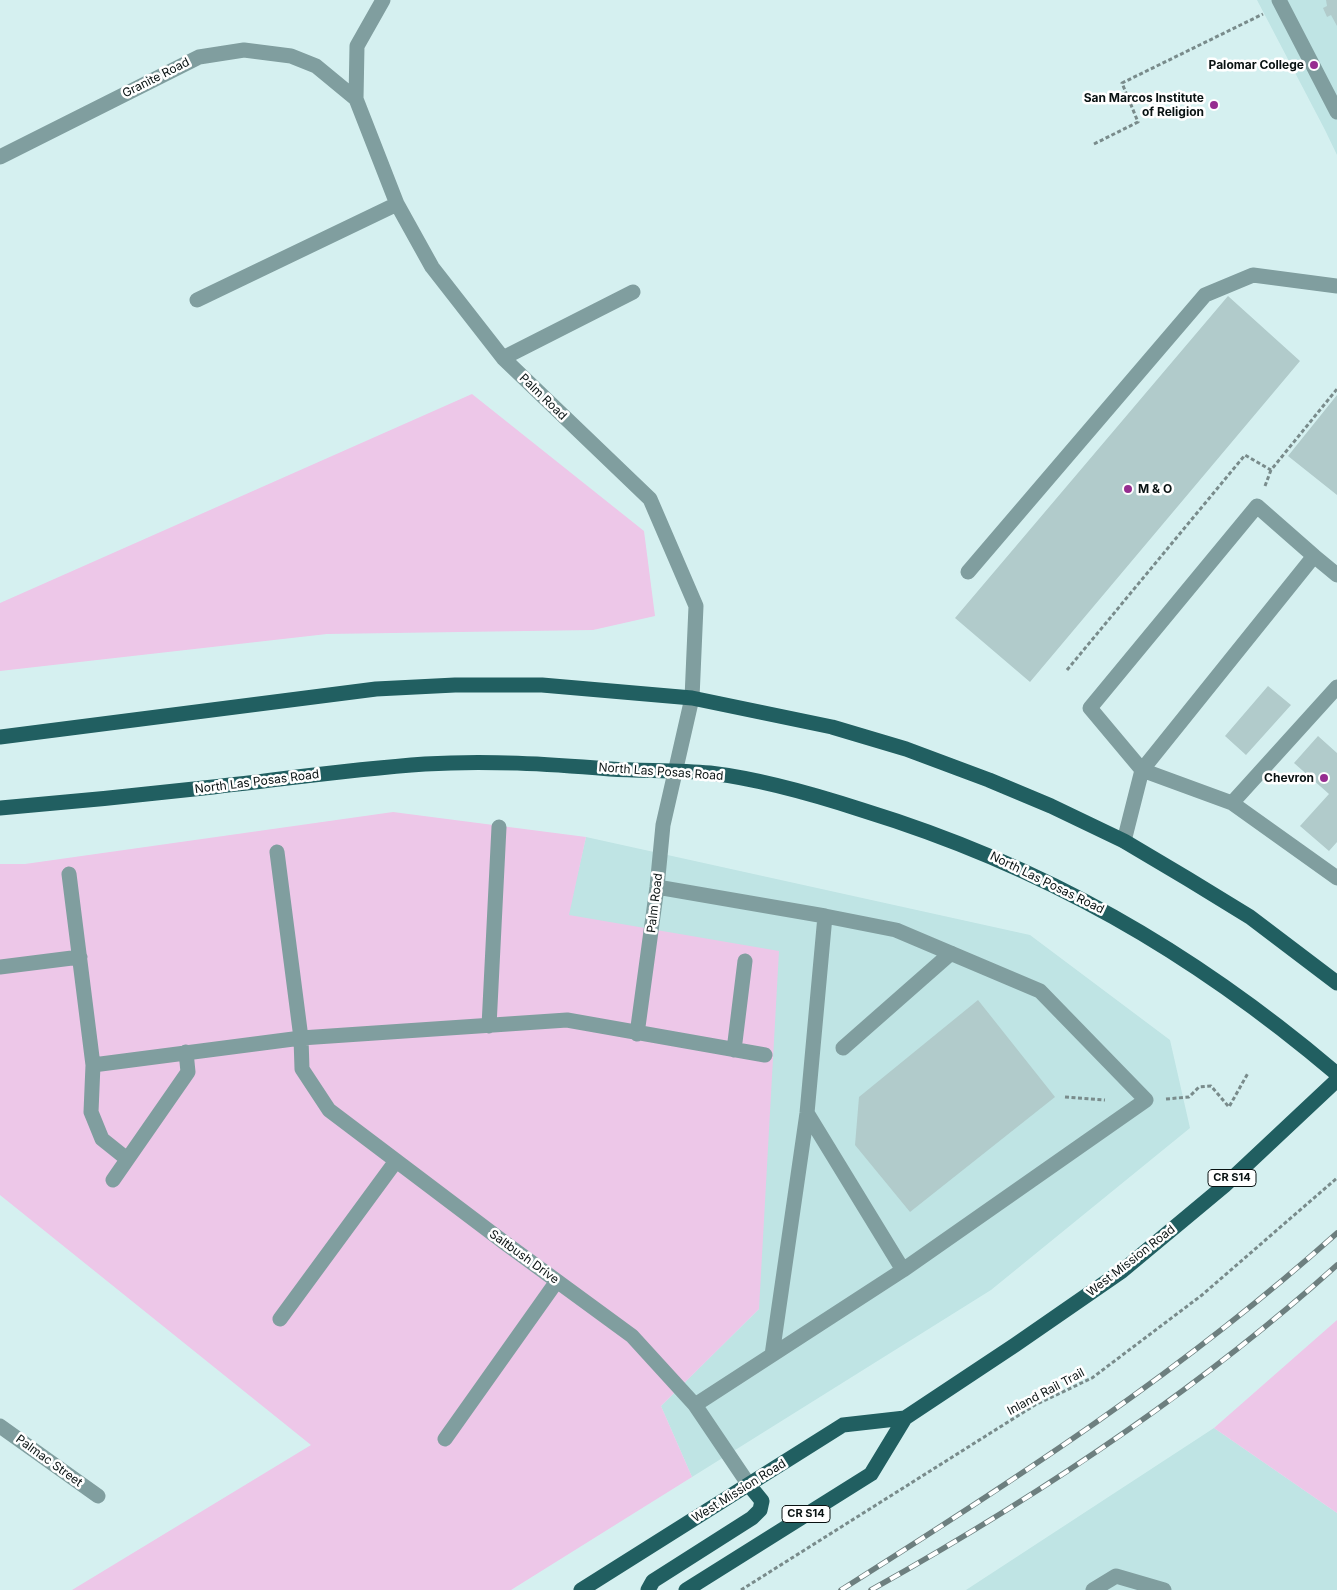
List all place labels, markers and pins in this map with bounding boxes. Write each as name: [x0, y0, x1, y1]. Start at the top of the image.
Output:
place label: Palomar College: [1209, 58, 1304, 72]
marker: Palomar College: [1308, 59, 1320, 71]
place label: San Marcos Institute of Religion: [1084, 91, 1204, 119]
marker: San Marcos Institute of Religion: [1208, 99, 1220, 111]
place label: M & O: [1138, 482, 1172, 496]
marker: M & O: [1122, 483, 1134, 495]
place label: Chevron: [1264, 771, 1314, 785]
marker: Chevron: [1318, 772, 1330, 784]

